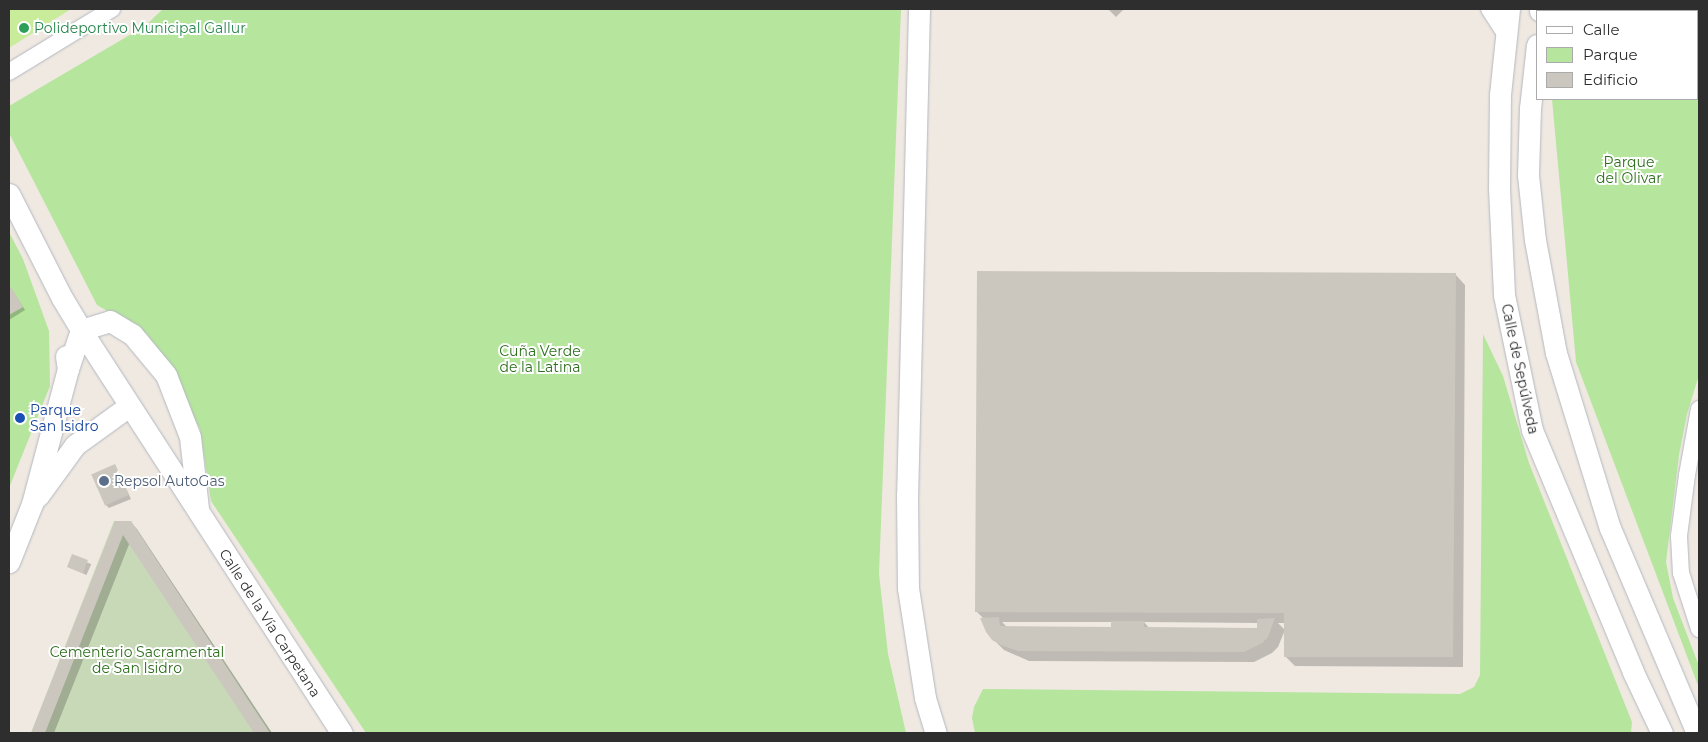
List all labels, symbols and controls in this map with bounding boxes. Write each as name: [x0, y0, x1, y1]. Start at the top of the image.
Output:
legend: [1536, 10, 1698, 100]
place label: Polideportivo Municipal Gallur: [34, 20, 246, 36]
text: Calle: [1583, 20, 1620, 39]
marker: Polideportivo Municipal Gallur: [18, 22, 30, 34]
text: Parque: [1583, 45, 1638, 64]
text: Edificio: [1583, 70, 1638, 89]
park label: Parque del Olivar: [1596, 154, 1662, 186]
street label: Calle de Sepúlveda: [1498, 302, 1542, 436]
park label: Cuña Verde de la Latina: [499, 343, 581, 376]
place label: Parque San Isidro: [30, 402, 99, 434]
marker: Parque San Isidro: [14, 412, 26, 424]
place label: Repsol AutoGas: [114, 473, 225, 489]
marker: Repsol AutoGas: [98, 475, 110, 487]
street label: Calle de la Vía Carpetana: [216, 546, 324, 700]
park label: Cementerio Sacramental de San Isidro: [50, 644, 224, 676]

